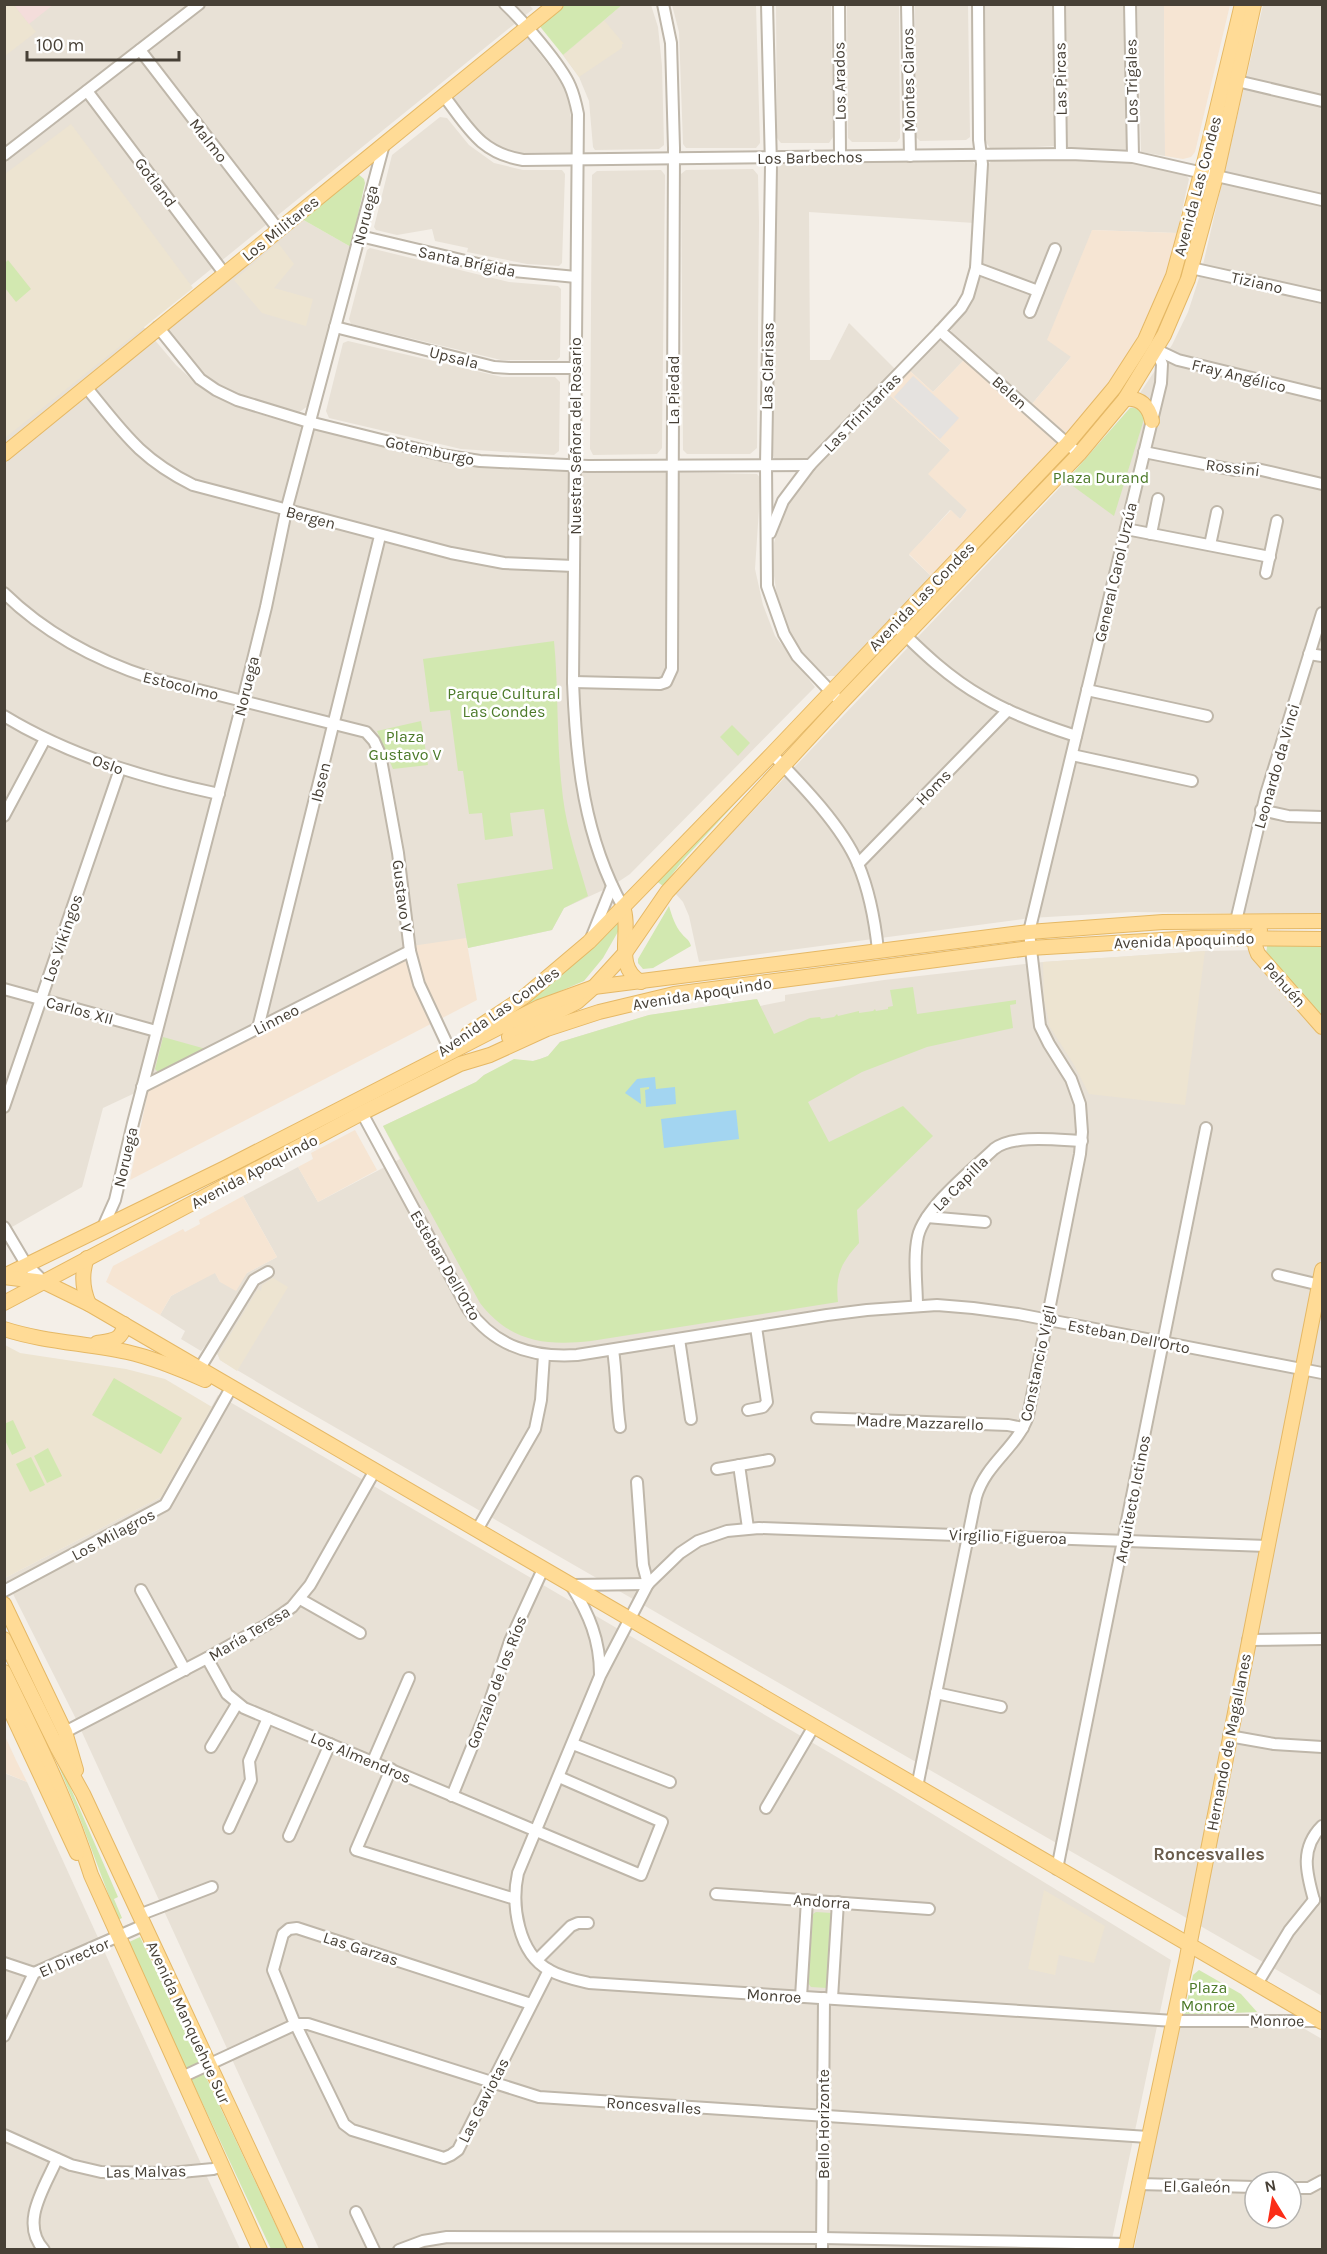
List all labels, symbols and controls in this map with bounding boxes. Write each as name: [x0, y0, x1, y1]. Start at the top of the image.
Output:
scale bar: [27, 24, 178, 62]
street label: Montes Claros: [898, 28, 919, 132]
text: 100 m: [36, 34, 84, 56]
street label: Los Trigales: [1121, 38, 1142, 124]
street label: Los Arados: [829, 41, 850, 121]
street label: Las Pircas: [1050, 42, 1071, 116]
street label: Avenida Las Condes: [1170, 114, 1225, 258]
street label: Malmo: [186, 115, 232, 166]
street label: Los Barbechos: [757, 147, 863, 168]
street label: Gotland: [131, 154, 180, 211]
street label: Noruega: [349, 183, 382, 247]
street label: Los Militares: [238, 192, 323, 265]
street label: Santa Brígida: [416, 242, 517, 281]
street label: Tiziano: [1229, 267, 1285, 298]
street label: Las Clarisas: [757, 322, 778, 410]
street label: Nuestra Señora del Rosario: [566, 337, 585, 535]
street label: Upsala: [427, 342, 481, 373]
street label: La Piedad: [664, 355, 683, 425]
street label: Fray Angélico: [1190, 355, 1288, 396]
street label: Las Trinitarias: [820, 369, 905, 456]
street label: Belen: [988, 372, 1031, 413]
street label: Gotemburgo: [384, 432, 476, 469]
street label: Rossini: [1205, 455, 1261, 480]
park label: Plaza Durand: [1053, 468, 1149, 487]
street label: General Carol Urzúa: [1090, 500, 1141, 644]
street label: Bergen: [284, 502, 338, 533]
street label: Avenida Las Condes: [864, 538, 978, 655]
street label: Noruega: [230, 654, 263, 718]
street label: Estocolmo: [141, 667, 221, 704]
park label: Parque Cultural Las Condes: [447, 684, 561, 721]
street label: Leonardo da Vinci: [1250, 701, 1303, 831]
park label: Plaza Gustavo V: [369, 727, 441, 764]
street label: Oslo: [90, 750, 126, 779]
street label: Ibsen: [306, 760, 335, 804]
street label: Homs: [912, 765, 955, 809]
street label: Gustavo V: [389, 859, 416, 933]
street label: Los Vikingos: [39, 892, 86, 985]
street label: Avenida Apoquindo: [1113, 929, 1255, 952]
street label: Pehuén: [1259, 958, 1310, 1011]
street label: Avenida Las Condes: [434, 962, 563, 1061]
street label: Avenida Apoquindo: [631, 973, 773, 1014]
street label: Carlos XII: [44, 992, 116, 1029]
street label: Linneo: [250, 1000, 302, 1039]
street label: Noruega: [109, 1125, 142, 1189]
street label: Avenida Apoquindo: [188, 1130, 321, 1213]
street label: La Capilla: [929, 1152, 992, 1215]
street label: Esteban Dell'Orto: [406, 1207, 485, 1324]
street label: Constancio Vigil: [1016, 1303, 1059, 1423]
street label: Esteban Dell'Orto: [1066, 1315, 1192, 1358]
street label: Madre Mazzarello: [856, 1411, 984, 1434]
street label: Arquitecto Ictinos: [1111, 1433, 1154, 1565]
street label: Los Milagros: [68, 1504, 158, 1564]
street label: Virgilio Figueroa: [949, 1525, 1067, 1548]
street label: María Teresa: [205, 1602, 293, 1665]
street label: Gonzalo de los Ríos: [462, 1613, 531, 1751]
street label: Hernando de Magallanes: [1202, 1652, 1255, 1833]
street label: Los Almendros: [308, 1728, 414, 1787]
district label: Roncesvalles: [1153, 1843, 1265, 1865]
street label: Andorra: [793, 1890, 851, 1913]
street label: Las Garzas: [321, 1927, 401, 1970]
street label: El Director: [36, 1933, 113, 1981]
street label: Avenida Manquehue Sur: [142, 1938, 235, 2107]
park label: Plaza Monroe: [1181, 1978, 1235, 2015]
street label: Monroe: [746, 1984, 802, 2007]
street label: Monroe: [1249, 2011, 1305, 2030]
street label: Las Gaviotas: [454, 2055, 513, 2146]
street label: Bello Horizonte: [814, 2069, 833, 2179]
street label: Roncesvalles: [606, 2093, 702, 2118]
street label: Las Malvas: [106, 2161, 186, 2182]
north arrow: [1243, 2170, 1303, 2230]
text: N: [1263, 2175, 1278, 2196]
street label: El Galeón: [1163, 2176, 1231, 2197]

